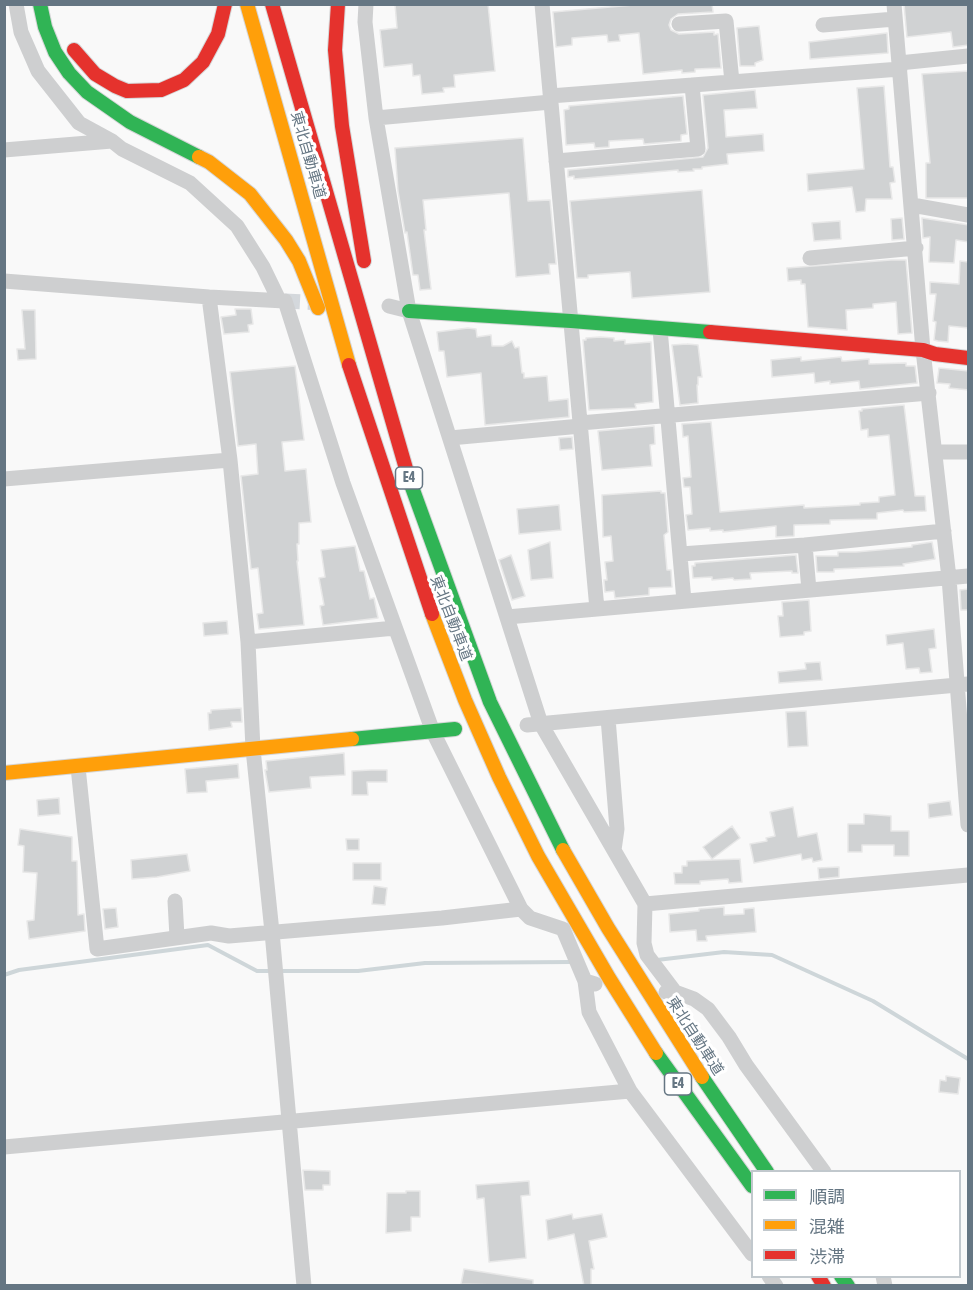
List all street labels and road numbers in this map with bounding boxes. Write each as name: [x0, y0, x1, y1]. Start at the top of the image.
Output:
street label: 東北自動車道: [287, 109, 329, 201]
road number: E4: [396, 467, 422, 489]
street label: 東北自動車道: [426, 573, 476, 663]
street label: 東北自動車道: [663, 993, 727, 1079]
road number: E4: [664, 1073, 692, 1095]

